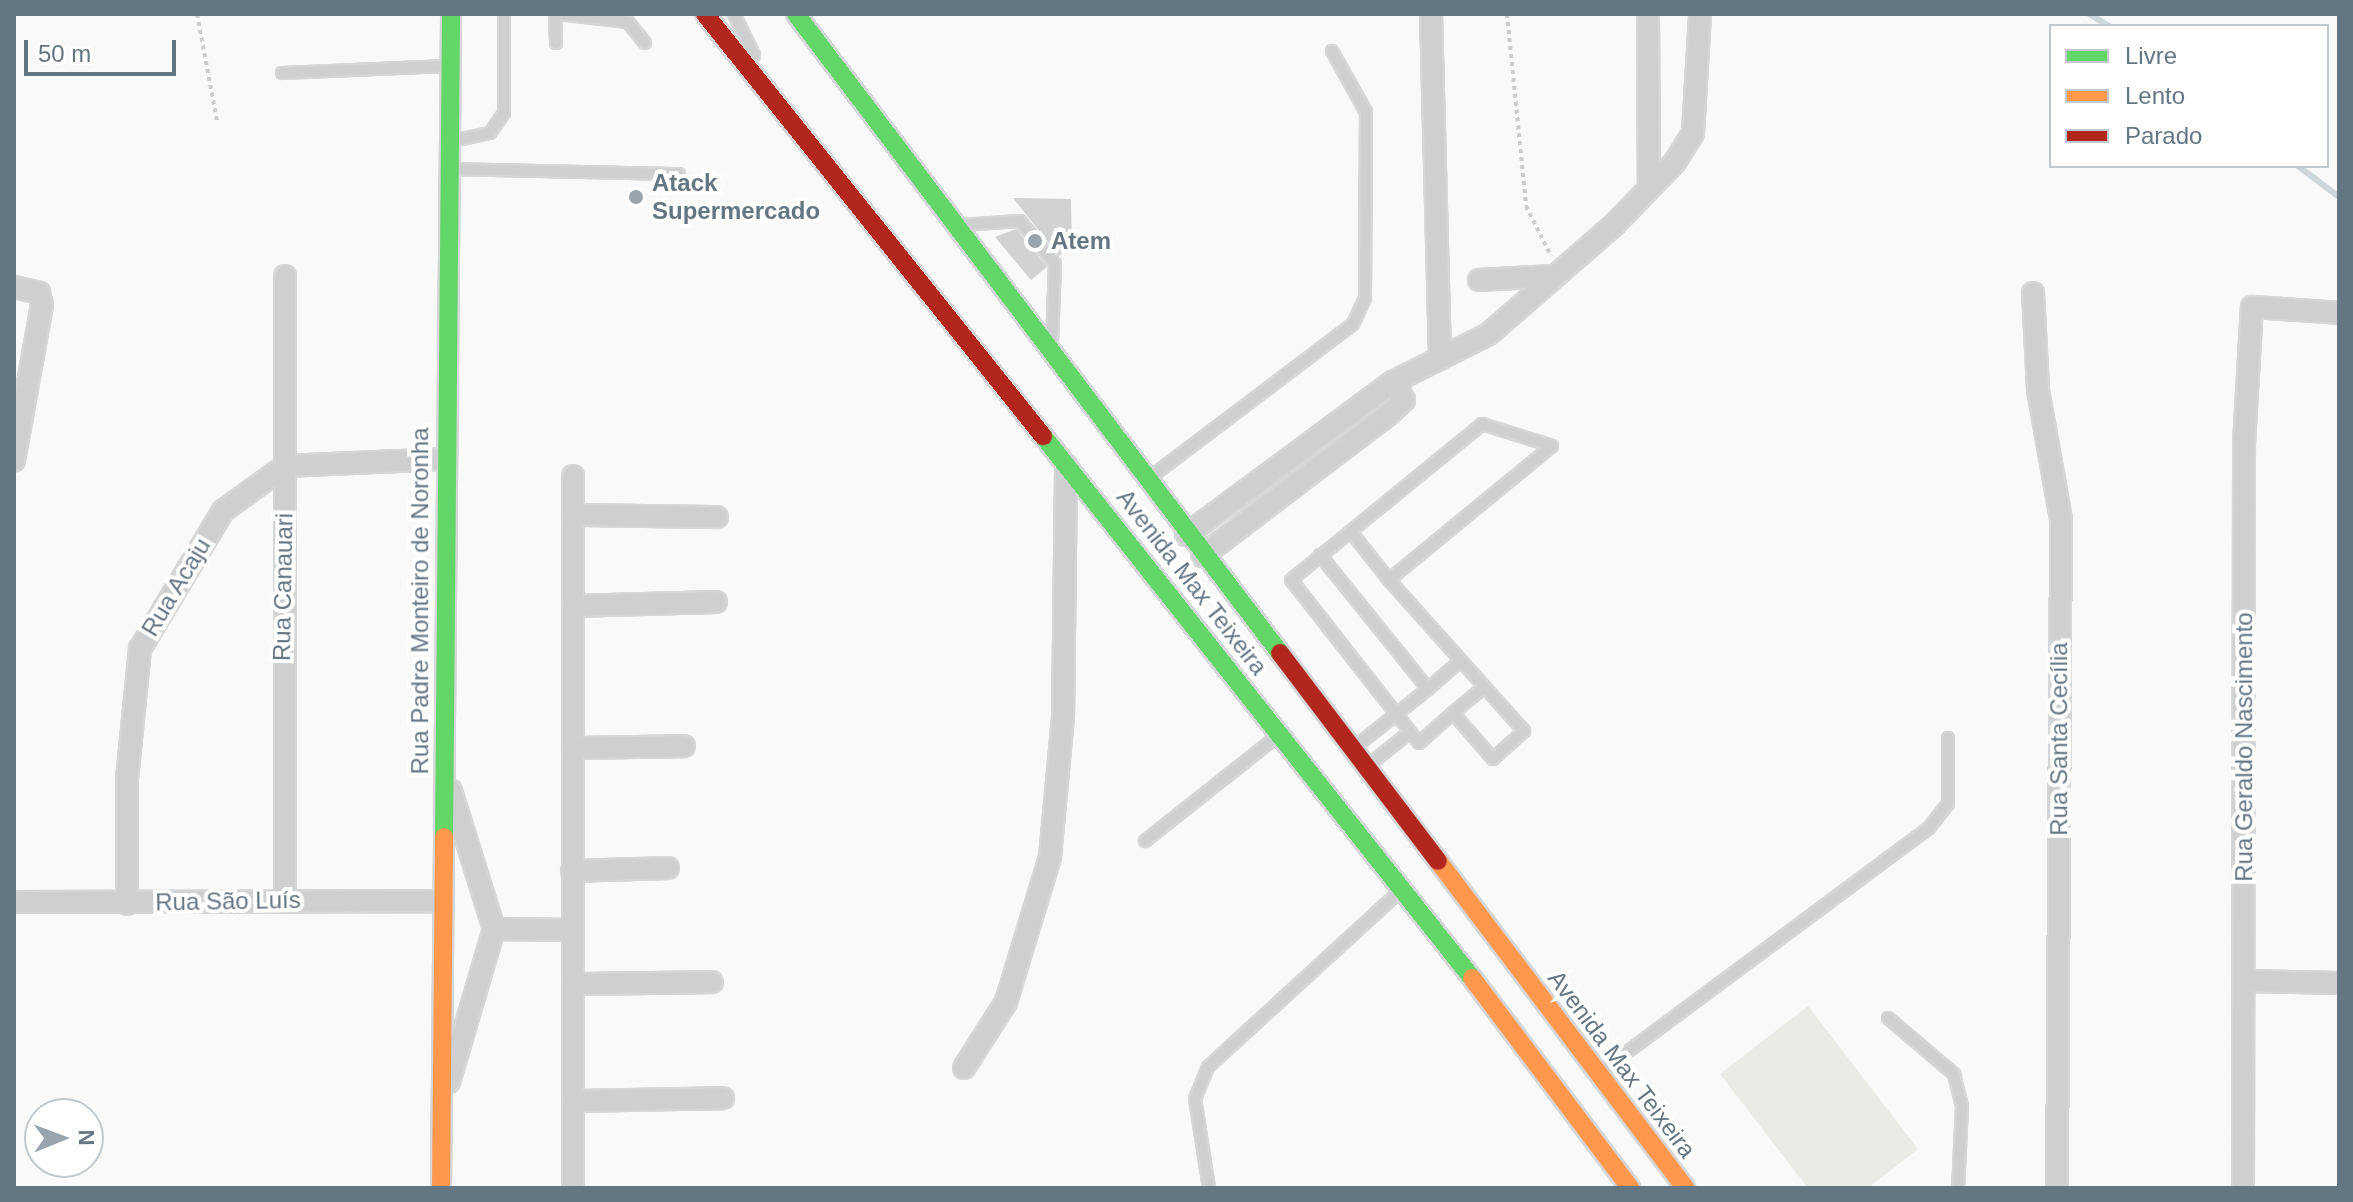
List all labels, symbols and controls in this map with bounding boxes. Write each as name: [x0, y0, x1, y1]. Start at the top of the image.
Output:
scale bar: [28, 24, 180, 74]
legend: [2049, 24, 2329, 168]
text: 50 m: [38, 40, 91, 67]
text: Livre: [2125, 42, 2177, 69]
text: Lento: [2125, 82, 2185, 109]
text: Parado: [2125, 122, 2202, 149]
place label: Atack Supermercado: [652, 169, 820, 225]
marker: Atack Supermercado: [627, 188, 645, 206]
place label: Atem: [1051, 227, 1111, 255]
marker: Atem: [1026, 232, 1044, 250]
street label: Rua Padre Monteiro de Noronha: [406, 428, 434, 774]
street label: Avenida Max Teixeira: [1111, 483, 1273, 681]
street label: Rua Canauari: [267, 513, 299, 661]
street label: Rua Acaju: [135, 532, 217, 642]
street label: Rua Geraldo Nascimento: [2230, 612, 2258, 882]
street label: Rua Santa Cecília: [2045, 642, 2073, 836]
street label: Rua São Luís: [155, 885, 301, 917]
street label: Avenida Max Teixeira: [1542, 964, 1702, 1164]
north arrow: [24, 1098, 104, 1178]
text: N: [74, 1129, 99, 1146]

